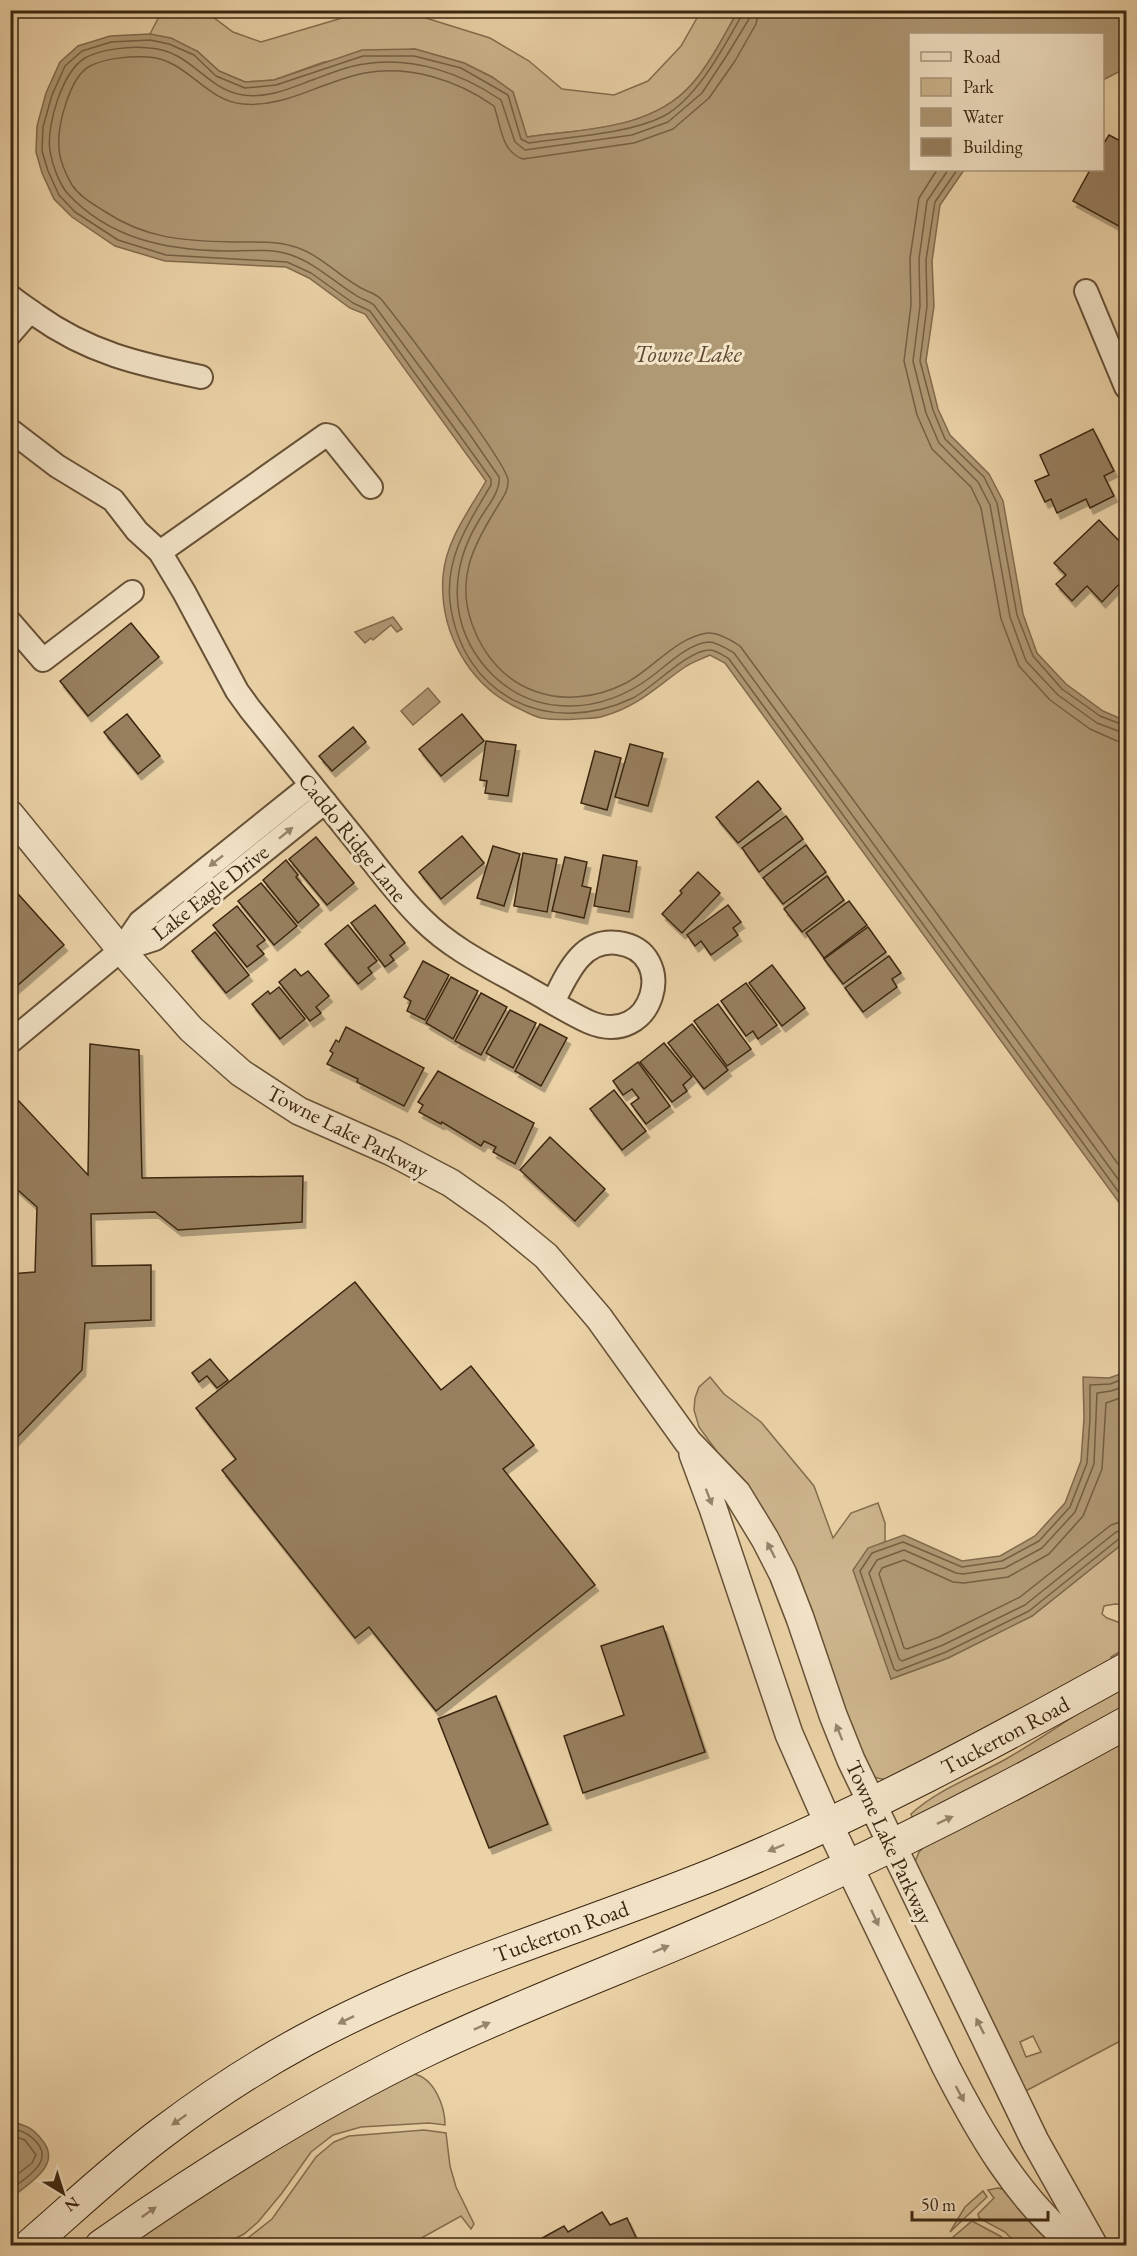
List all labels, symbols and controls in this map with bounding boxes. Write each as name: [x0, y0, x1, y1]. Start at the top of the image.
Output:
legend: [909, 33, 1104, 171]
text: Road: [963, 45, 1002, 68]
text: Park: [963, 75, 994, 98]
text: Water: [963, 105, 1004, 128]
text: Building: [963, 135, 1023, 158]
water label: Towne Lake: [634, 338, 742, 369]
street label: Caddo Ridge Lane: [291, 767, 414, 908]
one-way arrow: [279, 827, 294, 839]
street label: Lake Eagle Drive: [146, 837, 275, 947]
one-way arrow: [208, 854, 224, 867]
street label: Towne Lake Parkway: [262, 1078, 434, 1185]
one-way arrow: [705, 1488, 714, 1506]
one-way arrow: [766, 1541, 775, 1558]
street label: Tuckerton Road: [936, 1689, 1075, 1781]
one-way arrow: [834, 1723, 843, 1741]
street label: Towne Lake Parkway: [839, 1755, 940, 1929]
one-way arrow: [936, 1815, 953, 1824]
one-way arrow: [766, 1843, 784, 1853]
street label: Tuckerton Road: [490, 1893, 633, 1969]
one-way arrow: [871, 1910, 880, 1927]
one-way arrow: [652, 1944, 670, 1953]
one-way arrow: [337, 2014, 355, 2024]
one-way arrow: [975, 2018, 984, 2035]
one-way arrow: [473, 2021, 490, 2030]
one-way arrow: [955, 2086, 965, 2103]
one-way arrow: [172, 2114, 188, 2126]
north arrow: [33, 2163, 93, 2223]
scale bar: [912, 2184, 1048, 2222]
text: N: [60, 2192, 83, 2217]
text: 50 m: [921, 2193, 956, 2216]
one-way arrow: [141, 2206, 157, 2218]

